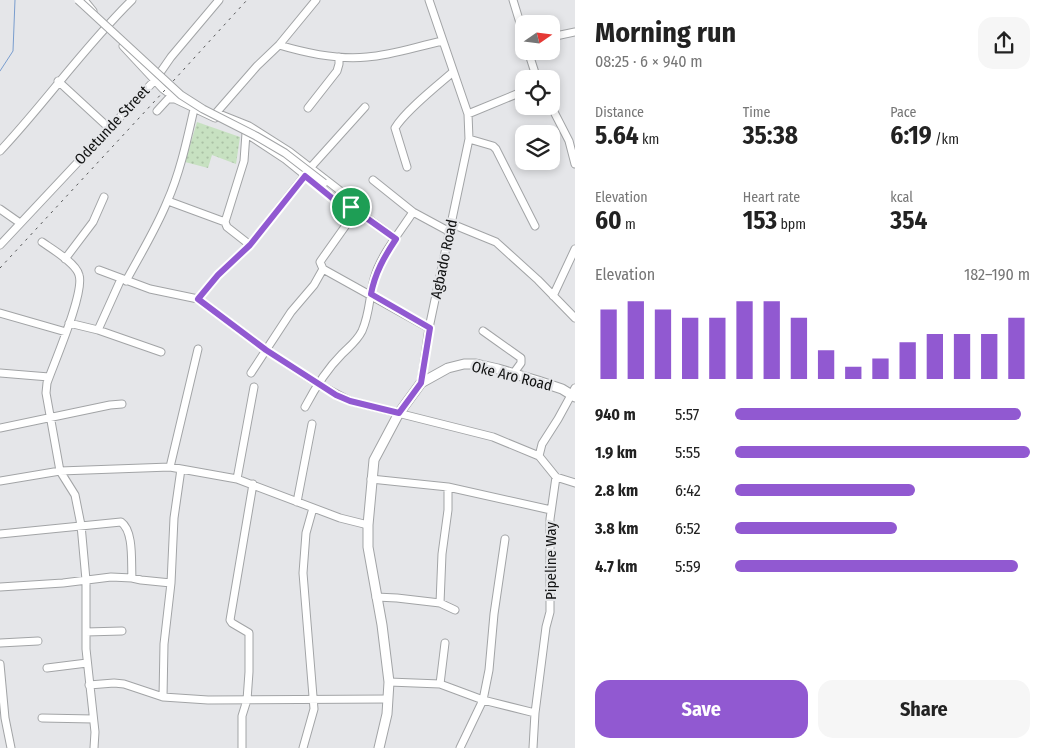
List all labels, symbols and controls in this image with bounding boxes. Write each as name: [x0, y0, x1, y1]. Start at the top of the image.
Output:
north arrow: [515, 15, 560, 60]
map controls: [515, 15, 560, 170]
text: Morning run: [595, 16, 736, 49]
button: share: [978, 17, 1030, 69]
text: 08:25 · 6 × 940 m: [595, 52, 703, 71]
button: locate: [515, 70, 560, 115]
street label: Odetunde Street: [71, 82, 153, 168]
text: Distance: [595, 104, 644, 121]
text: Time: [743, 104, 770, 121]
text: Pace: [890, 104, 916, 121]
text: 5.64: [595, 121, 639, 151]
text: 35:38: [743, 121, 798, 151]
text: 6:19: [890, 121, 932, 151]
button: layers: [515, 125, 560, 170]
text: km: [639, 131, 659, 148]
text: /km: [932, 131, 959, 148]
pin: [330, 186, 372, 228]
text: Elevation: [595, 189, 648, 206]
text: Heart rate: [743, 189, 800, 206]
text: kcal: [890, 189, 913, 206]
icon: arrive: [337, 193, 365, 221]
text: 60: [595, 206, 622, 236]
text: 153: [743, 206, 777, 236]
text: 354: [890, 206, 927, 236]
text: m: [622, 216, 636, 233]
text: bpm: [777, 216, 806, 233]
street label: Agbado Road: [427, 218, 461, 300]
text: Elevation: [595, 265, 655, 284]
text: 182–190 m: [964, 265, 1030, 284]
street label: Oke Aro Road: [470, 357, 554, 395]
text: 940 m: [595, 405, 636, 424]
text: 5:57: [675, 405, 699, 424]
text: 1.9 km: [595, 443, 637, 462]
text: 5:55: [675, 443, 700, 462]
text: 2.8 km: [595, 481, 638, 500]
text: 6:42: [675, 481, 701, 500]
text: 3.8 km: [595, 519, 638, 538]
text: 6:52: [675, 519, 701, 538]
street label: Pipeline Way: [542, 522, 560, 600]
text: 4.7 km: [595, 557, 637, 576]
text: 5:59: [675, 557, 701, 576]
button: Save: [595, 680, 808, 738]
button: Share: [818, 680, 1030, 738]

